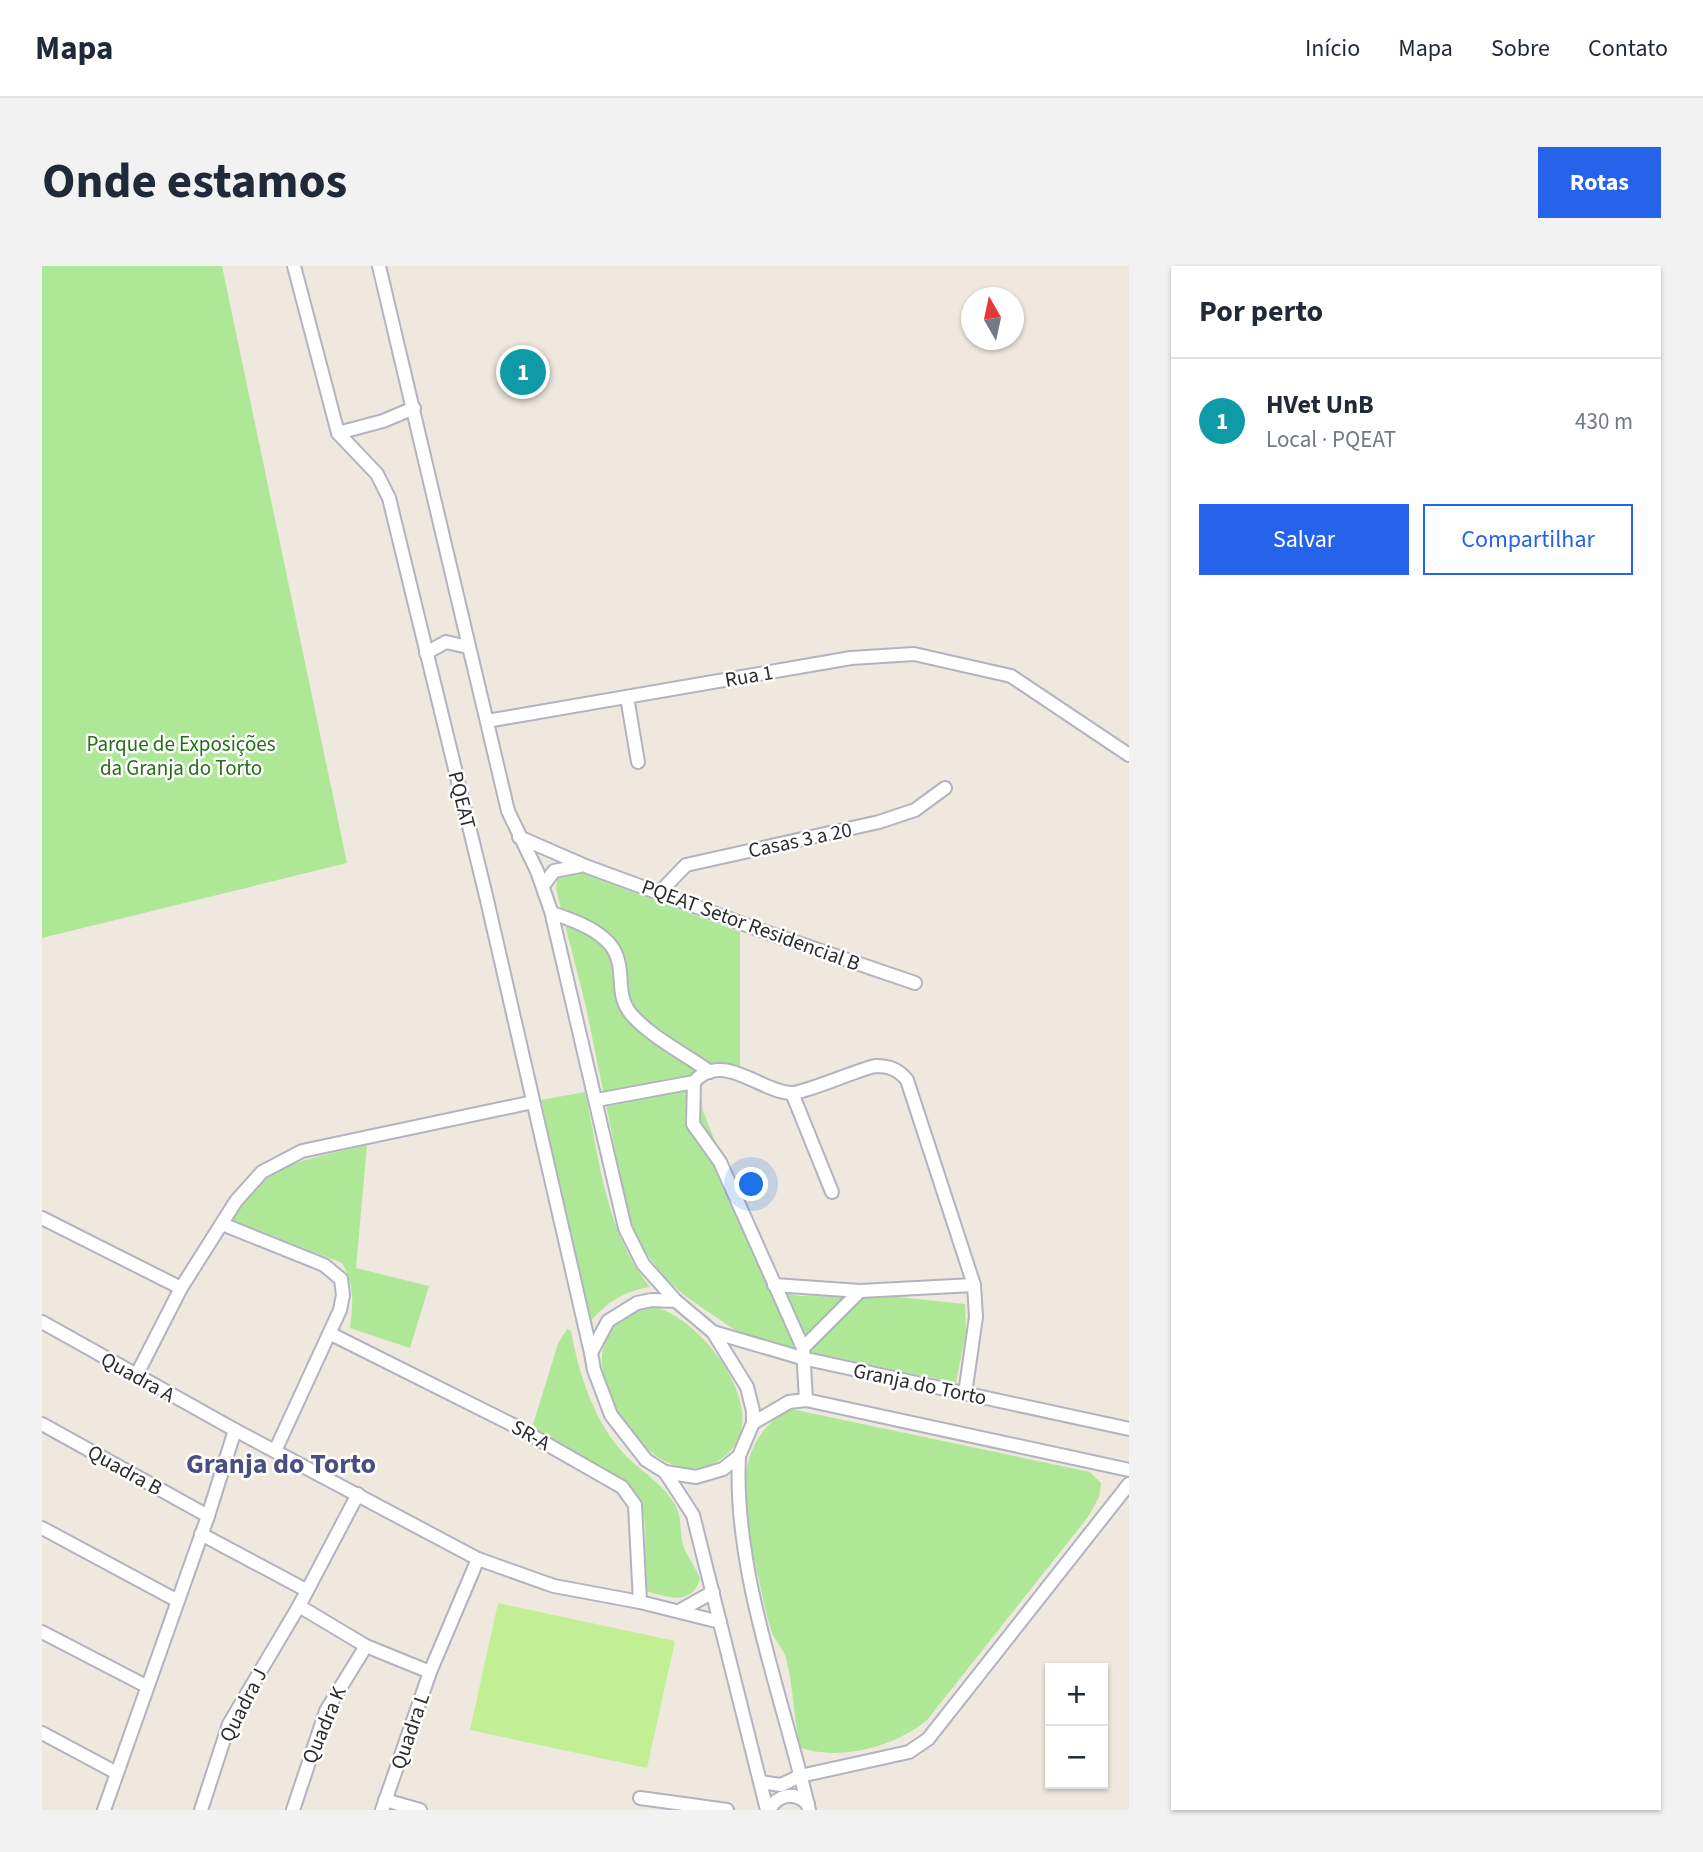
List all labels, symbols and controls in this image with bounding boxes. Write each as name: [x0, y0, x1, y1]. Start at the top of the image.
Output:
text: Mapa: [35, 25, 113, 72]
text: Início: [1305, 31, 1360, 66]
text: Mapa: [1398, 31, 1453, 66]
text: Sobre: [1491, 31, 1550, 66]
text: Contato: [1588, 31, 1668, 66]
text: Onde estamos: [42, 147, 347, 217]
button: Rotas: [1538, 147, 1661, 218]
north arrow: [961, 287, 1024, 350]
text: Por perto: [1199, 290, 1323, 333]
pin: 1: [500, 346, 546, 398]
text: HVet UnB: [1266, 386, 1374, 423]
text: 1: [1216, 405, 1228, 438]
text: 430 m: [1575, 405, 1633, 438]
text: Local · PQEAT: [1266, 423, 1396, 456]
button: Salvar: [1199, 504, 1409, 575]
button: Compartilhar: [1423, 504, 1633, 575]
street label: Rua 1: [722, 657, 776, 695]
park label: Parque de Exposições da Granja do Torto: [86, 729, 276, 783]
street label: PQEAT: [440, 768, 484, 832]
street label: Casas 3 a 20: [745, 814, 855, 866]
street label: PQEAT Setor Residencial B: [638, 871, 864, 979]
your location: [734, 1167, 768, 1201]
street label: Quadra A: [95, 1344, 181, 1410]
street label: Granja do Torto: [850, 1355, 990, 1413]
street label: SR-A: [506, 1412, 556, 1458]
street label: Quadra B: [82, 1437, 168, 1503]
district label: Granja do Torto: [186, 1444, 376, 1484]
street label: Quadra J: [212, 1663, 274, 1747]
map controls: [1045, 1663, 1108, 1789]
button: +: [1045, 1663, 1108, 1726]
street label: Quadra K: [294, 1681, 354, 1768]
street label: Quadra L: [383, 1689, 437, 1773]
button: −: [1045, 1726, 1108, 1789]

